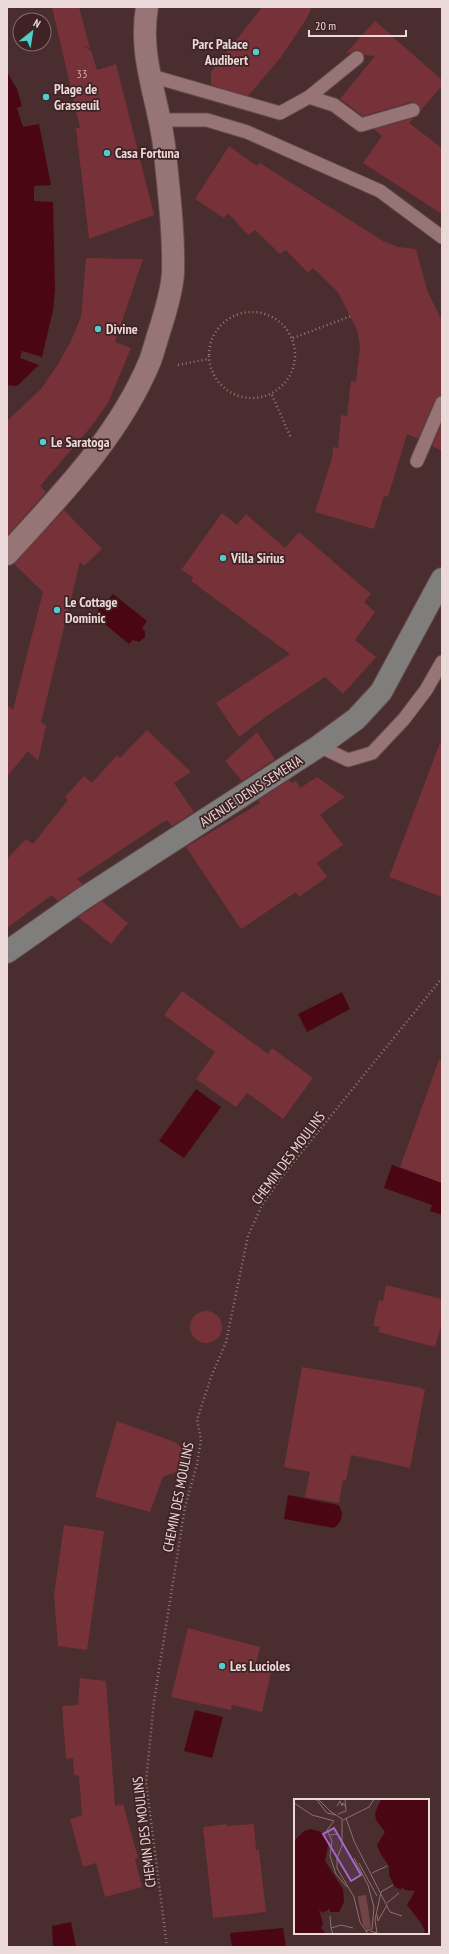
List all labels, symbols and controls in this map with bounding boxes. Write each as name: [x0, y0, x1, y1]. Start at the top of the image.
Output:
north arrow: [12, 12, 52, 52]
scale bar: [309, 12, 406, 38]
text: N: [31, 16, 43, 31]
text: 20 m: [315, 18, 336, 33]
place label: Parc Palace Audibert: [192, 35, 248, 69]
marker: Parc Palace Audibert: [251, 47, 261, 57]
house number: 33: [77, 66, 87, 81]
place label: Plage de Grasseuil: [54, 80, 100, 114]
marker: Plage de Grasseuil: [41, 92, 51, 102]
place label: Casa Fortuna: [115, 144, 180, 162]
marker: Casa Fortuna: [102, 148, 112, 158]
place label: Divine: [106, 320, 138, 338]
marker: Divine: [93, 324, 103, 334]
place label: Le Saratoga: [51, 433, 110, 451]
marker: Le Saratoga: [38, 437, 48, 447]
place label: Villa Sirius: [230, 549, 284, 567]
marker: Villa Sirius: [218, 553, 228, 563]
place label: Le Cottage Dominic: [65, 593, 118, 627]
marker: Le Cottage Dominic: [52, 605, 62, 615]
street label: AVENUE DENIS SEMERIA: [196, 751, 306, 831]
street label: CHEMIN DES MOULINS: [247, 1108, 329, 1208]
street label: CHEMIN DES MOULINS: [159, 1441, 197, 1553]
place label: Les Lucioles: [230, 1657, 290, 1675]
marker: Les Lucioles: [217, 1661, 227, 1671]
street label: CHEMIN DES MOULINS: [128, 1776, 160, 1888]
inset map: [294, 1799, 429, 1934]

